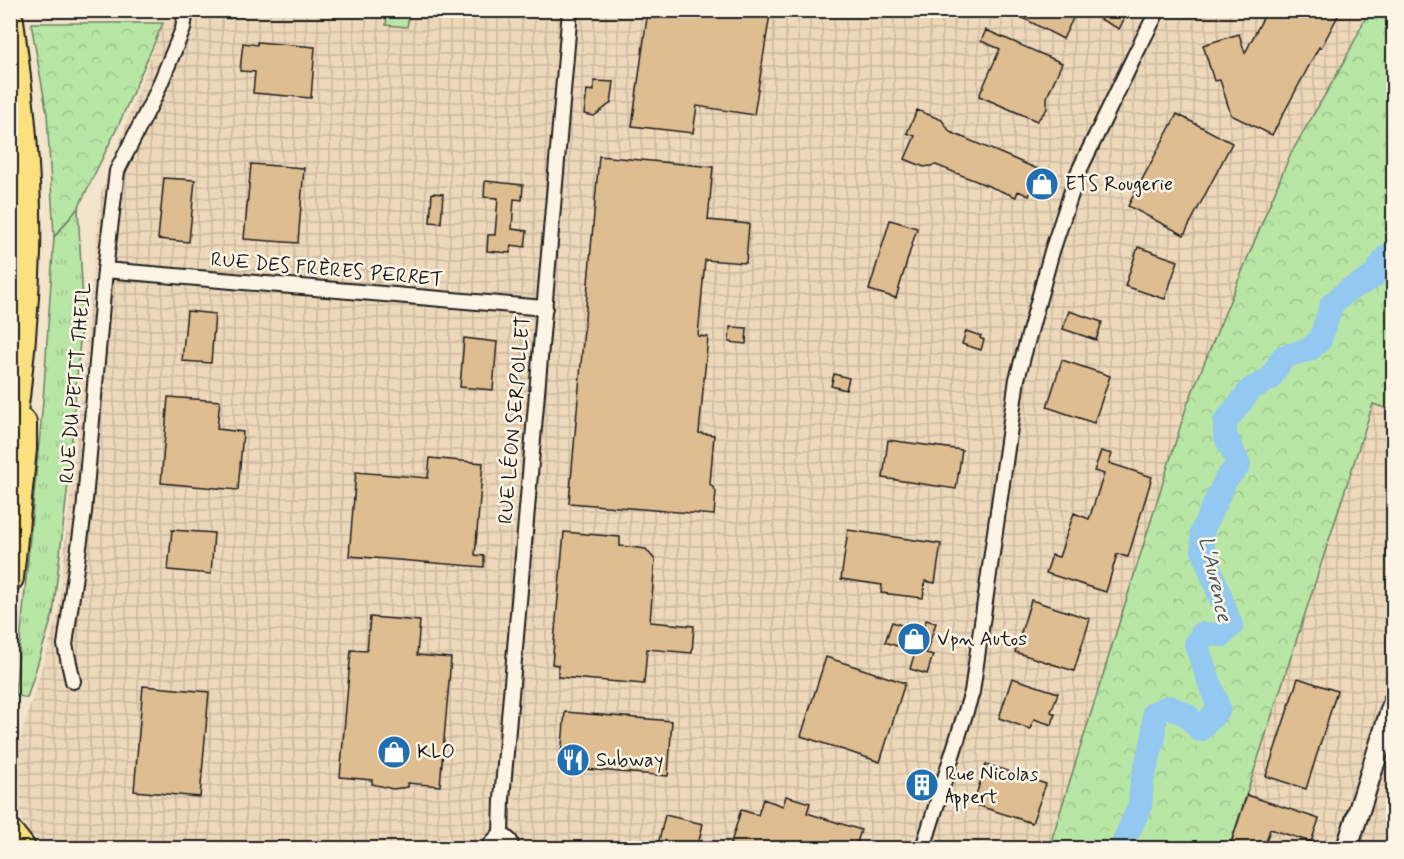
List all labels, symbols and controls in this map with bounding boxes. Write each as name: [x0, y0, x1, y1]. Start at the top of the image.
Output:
shop icon: ETS Rougerie: [1024, 166, 1060, 202]
place label: ETS Rougerie: [1065, 171, 1173, 198]
street label: RUE DES FRÈRES PERRET: [210, 246, 444, 294]
street label: RUE DU PETIT THEIL: [54, 281, 98, 485]
street label: RUE LÉON SERPOLLET: [492, 315, 538, 525]
water label: L'Aurence: [1192, 533, 1239, 625]
shop icon: Vpn Autos: [896, 621, 932, 657]
place label: Vpn Autos: [937, 626, 1027, 653]
shop icon: KLO: [376, 734, 412, 770]
place label: KLO: [417, 739, 455, 766]
restaurant icon: Subway: [555, 742, 591, 778]
place label: Subway: [596, 747, 663, 774]
place label: Rue Nicolas Appert: [945, 761, 1039, 812]
building icon: Rue Nicolas Appert: [904, 767, 940, 803]

